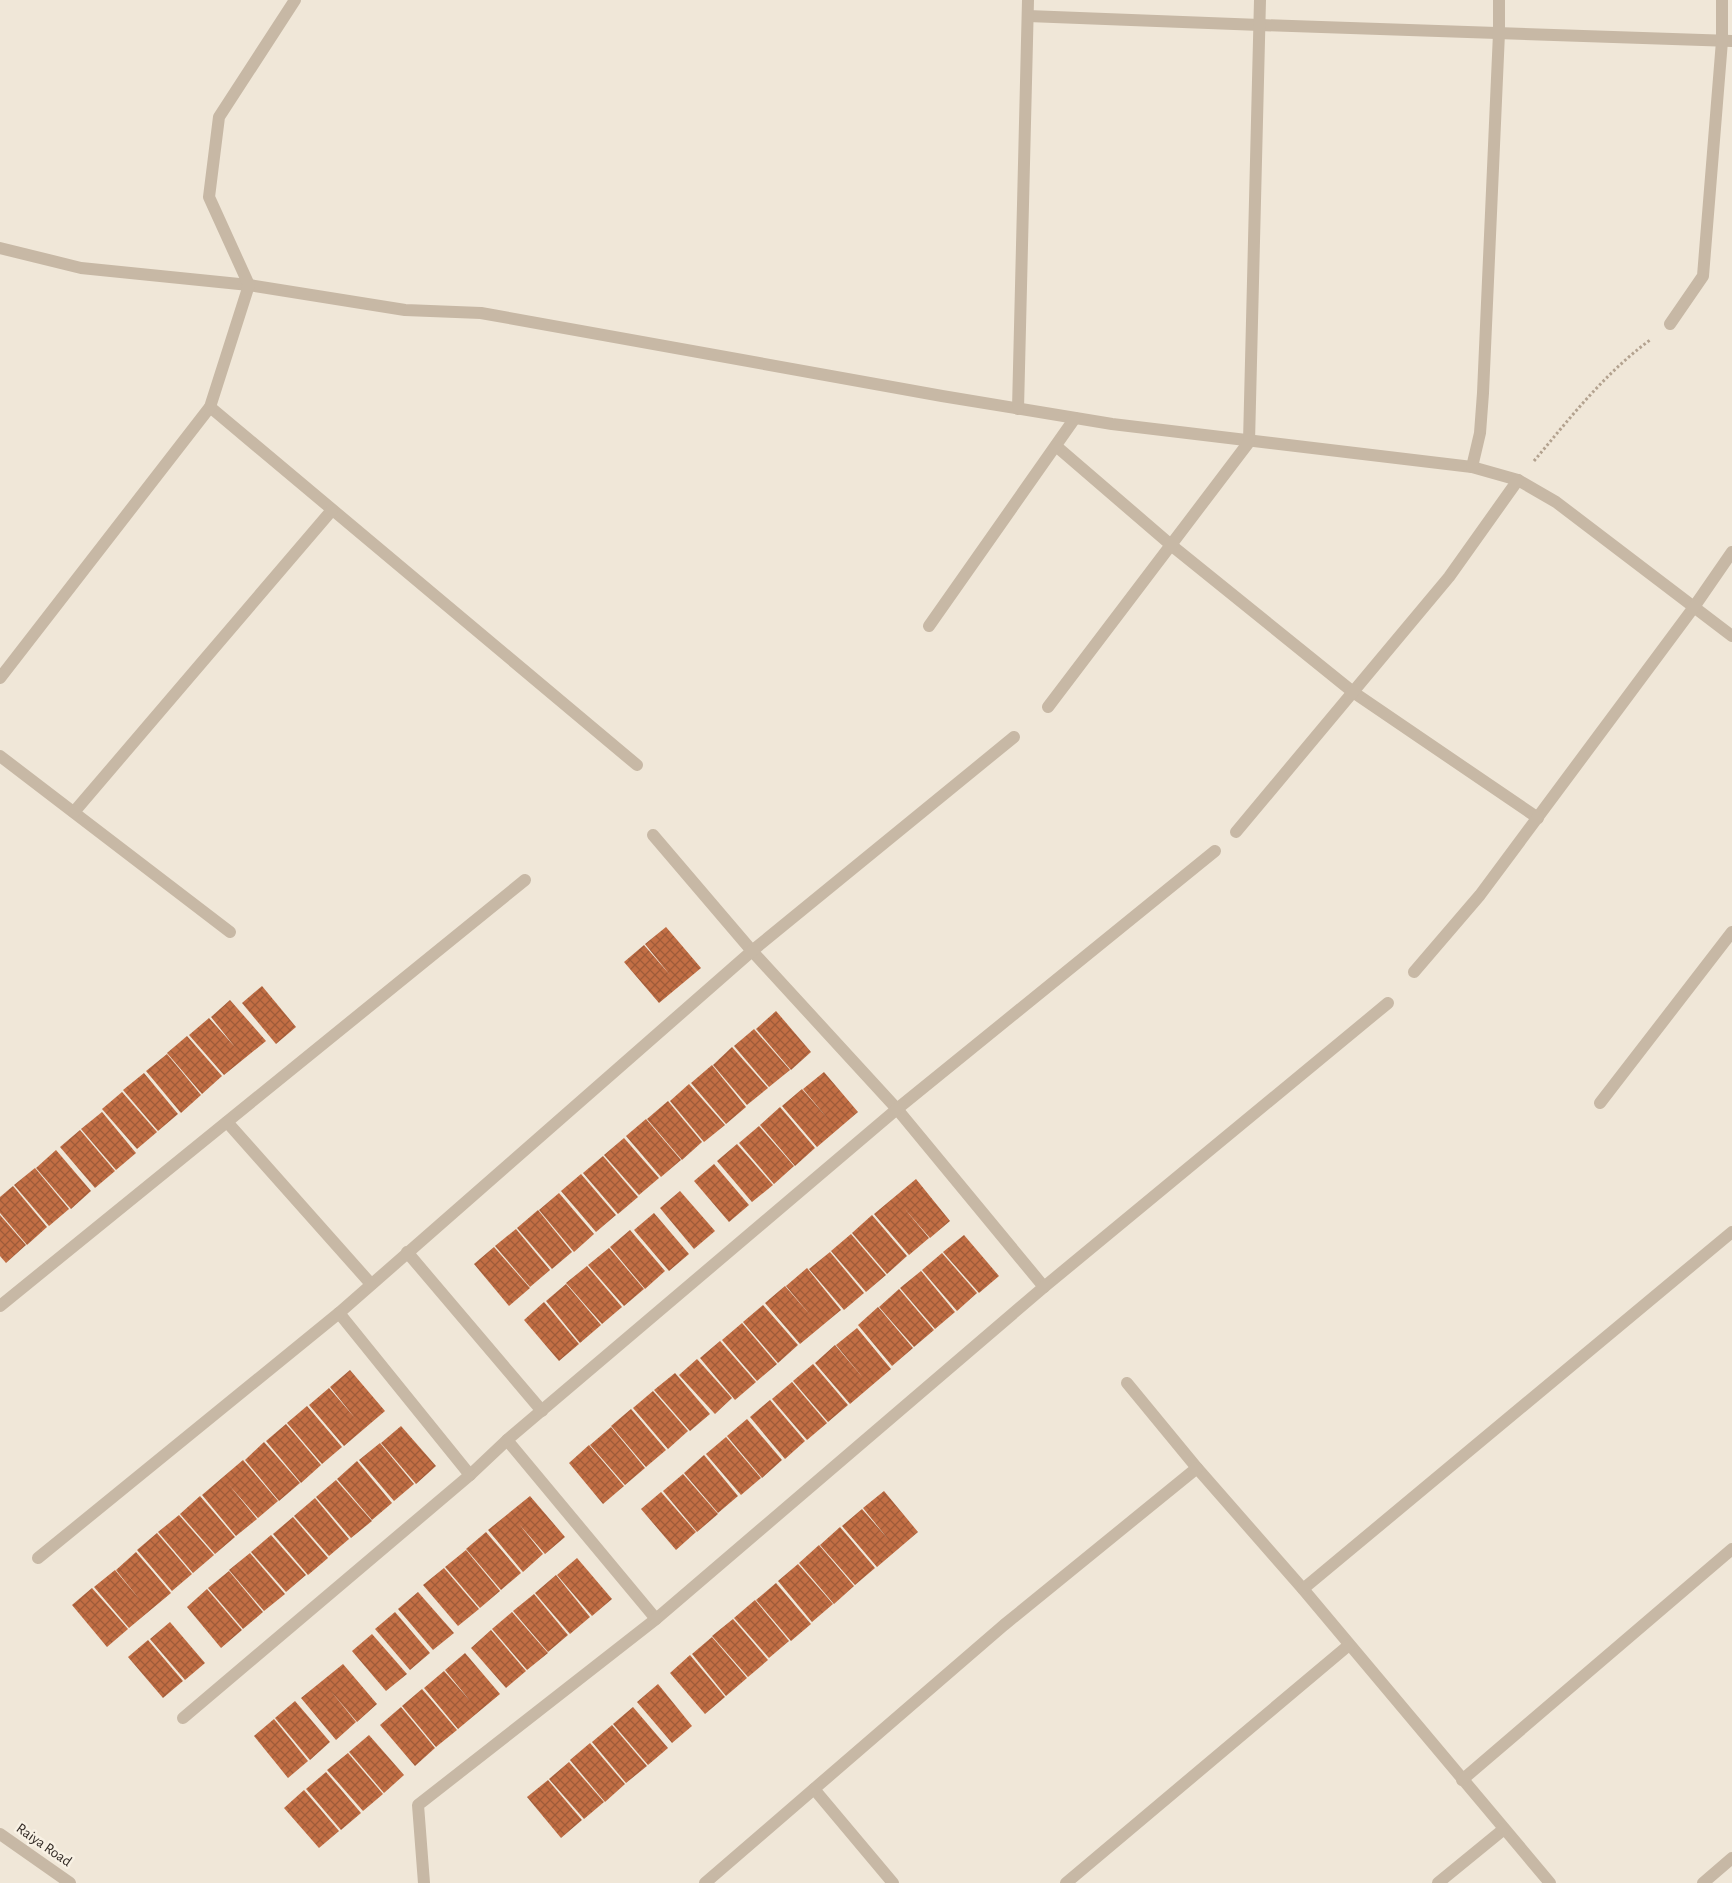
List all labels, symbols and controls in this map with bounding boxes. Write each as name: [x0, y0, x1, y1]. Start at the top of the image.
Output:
street label: Raiya Road: [13, 1821, 75, 1870]

